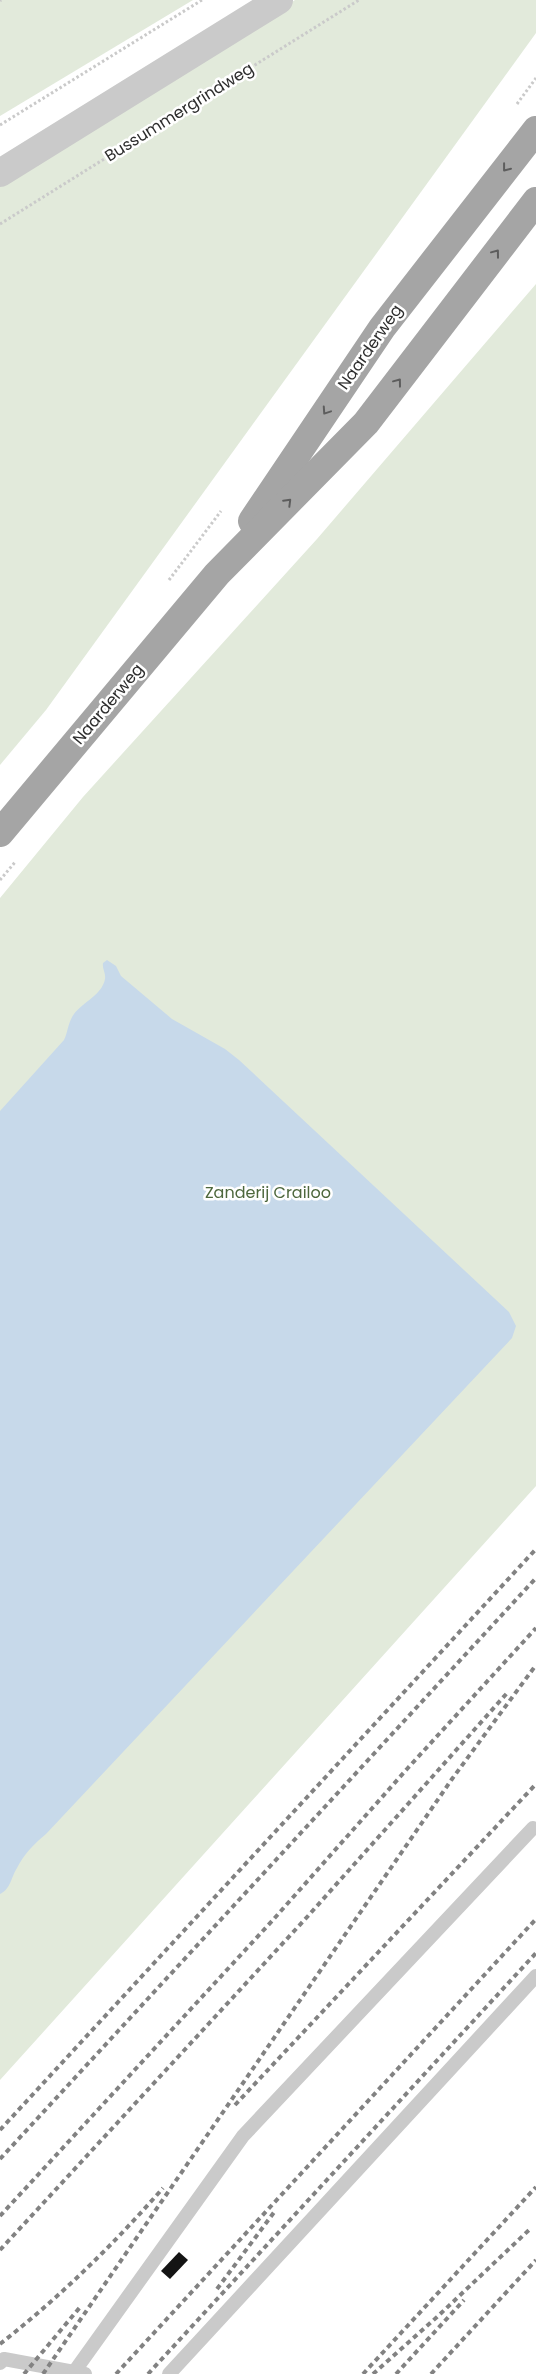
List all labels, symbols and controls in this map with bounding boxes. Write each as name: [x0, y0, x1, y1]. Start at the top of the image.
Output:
street label: Bussummergrindweg: [100, 57, 258, 167]
one-way arrow: [503, 162, 512, 172]
one-way arrow: [490, 249, 499, 259]
street label: Naarderweg: [332, 300, 408, 394]
one-way arrow: [392, 379, 401, 388]
one-way arrow: [323, 405, 332, 415]
one-way arrow: [282, 499, 291, 508]
street label: Naarderweg: [67, 659, 149, 749]
park label: Zanderij Crailoo: [205, 1181, 331, 1204]

